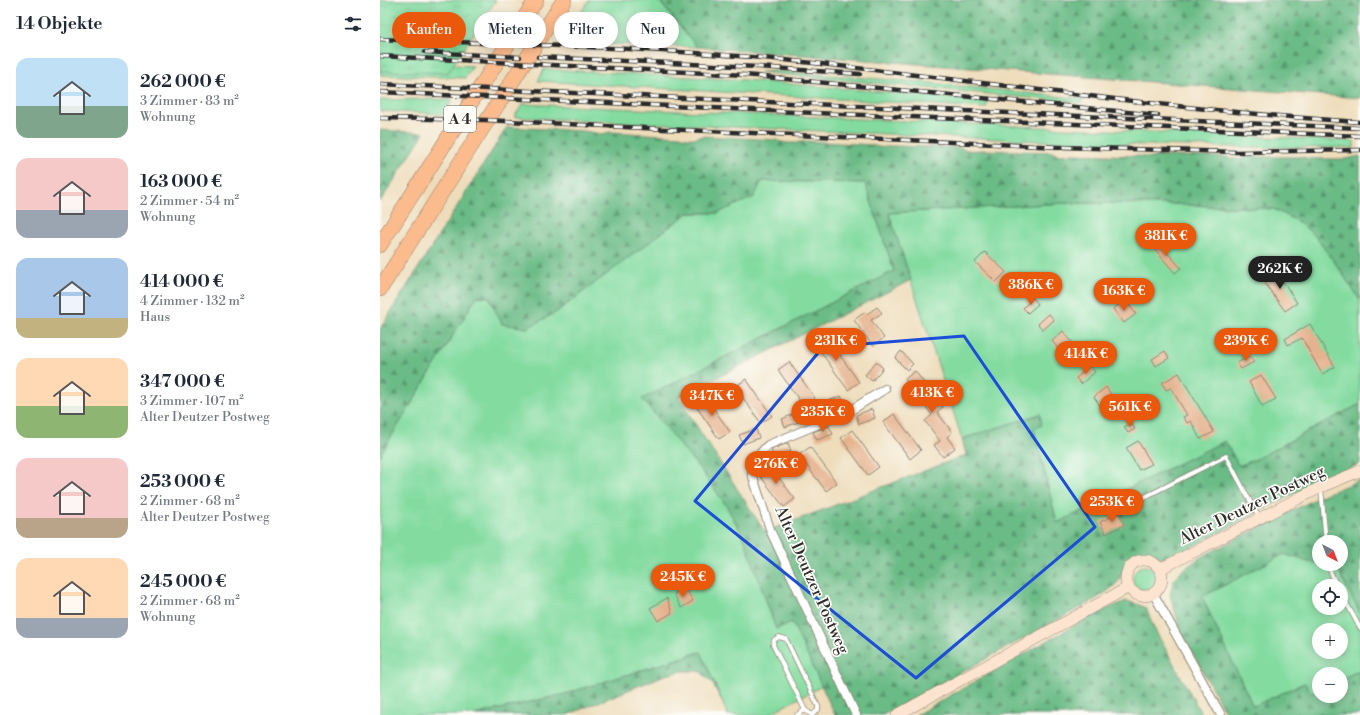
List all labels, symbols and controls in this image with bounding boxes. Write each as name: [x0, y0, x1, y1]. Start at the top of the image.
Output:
chip: Kaufen: [392, 12, 466, 48]
chip: Mieten: [474, 12, 546, 48]
chip: Filter: [554, 12, 618, 48]
chip: Neu: [626, 12, 679, 48]
text: 14 Objekte: [16, 13, 102, 35]
icon: filters: [342, 13, 364, 35]
text: 262 000 €: [140, 71, 226, 93]
icon: home: [48, 74, 96, 122]
text: 3 Zimmer · 83 m²: [140, 93, 239, 109]
road number: A 4: [444, 106, 476, 132]
text: Wohnung: [140, 109, 196, 125]
text: 163 000 €: [140, 171, 222, 193]
icon: home: [48, 174, 96, 222]
text: 2 Zimmer · 54 m²: [140, 193, 239, 209]
text: Wohnung: [140, 209, 196, 225]
pin: 381K €: [1133, 223, 1199, 257]
text: 381K €: [1144, 228, 1188, 244]
pin: 262K €: [1247, 256, 1313, 290]
text: 262K €: [1257, 261, 1303, 277]
text: 414 000 €: [140, 271, 224, 293]
pin: 386K €: [998, 272, 1064, 306]
icon: home: [48, 274, 96, 322]
text: 386K €: [1008, 277, 1054, 293]
pin: 163K €: [1091, 278, 1157, 312]
text: 163K €: [1103, 283, 1145, 299]
text: 4 Zimmer · 132 m²: [140, 293, 244, 309]
text: Haus: [140, 309, 170, 325]
pin: 231K €: [803, 328, 869, 362]
pin: 239K €: [1213, 328, 1279, 362]
text: 231K €: [815, 333, 857, 349]
text: 239K €: [1223, 333, 1269, 349]
pin: 414K €: [1053, 341, 1119, 375]
text: 414K €: [1064, 346, 1108, 362]
text: 347 000 €: [140, 371, 225, 393]
icon: home: [48, 374, 96, 422]
pin: 413K €: [899, 380, 965, 414]
pin: 347K €: [679, 383, 745, 417]
text: 413K €: [910, 385, 954, 401]
text: 347K €: [690, 388, 734, 404]
text: 3 Zimmer · 107 m²: [140, 393, 244, 409]
pin: 561K €: [1097, 394, 1163, 428]
pin: 235K €: [790, 399, 856, 433]
text: 561K €: [1108, 399, 1152, 415]
text: 235K €: [800, 404, 846, 420]
text: Alter Deutzer Postweg: [140, 409, 270, 425]
pin: 276K €: [743, 451, 809, 485]
text: 276K €: [754, 456, 798, 472]
street label: Alter Deutzer Postweg: [1175, 461, 1329, 549]
text: 253 000 €: [140, 471, 225, 493]
icon: home: [48, 474, 96, 522]
pin: 253K €: [1079, 489, 1145, 523]
text: 2 Zimmer · 68 m²: [140, 493, 240, 509]
text: 253K €: [1089, 494, 1135, 510]
street label: Alter Deutzer Postweg: [770, 502, 854, 658]
text: Alter Deutzer Postweg: [140, 509, 270, 525]
north arrow: [1312, 535, 1348, 571]
map controls: [1312, 535, 1348, 703]
pin: 245K €: [650, 564, 716, 598]
text: 245K €: [660, 569, 706, 585]
text: 245 000 €: [140, 571, 226, 593]
icon: home: [48, 574, 96, 622]
button: locate: [1312, 579, 1348, 615]
text: 2 Zimmer · 68 m²: [140, 593, 240, 609]
text: Wohnung: [140, 609, 196, 625]
button: +: [1312, 623, 1348, 659]
button: −: [1312, 667, 1348, 703]

